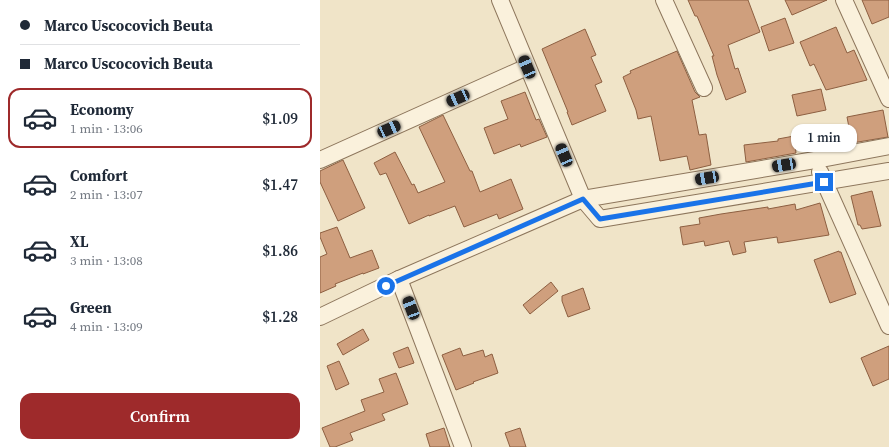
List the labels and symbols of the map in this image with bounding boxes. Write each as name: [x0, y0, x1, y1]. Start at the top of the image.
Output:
car: [517, 54, 537, 80]
car: [445, 88, 471, 108]
car: [376, 119, 402, 139]
callout: 1 min: [791, 124, 857, 152]
car: [554, 142, 574, 168]
car: [771, 157, 797, 173]
car: [694, 170, 720, 186]
route end: [815, 173, 833, 191]
route start: [377, 277, 395, 295]
car: [401, 295, 421, 321]

